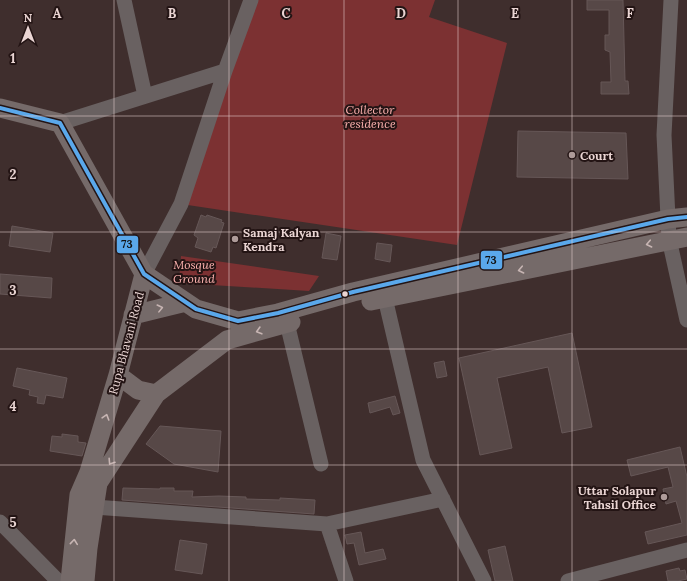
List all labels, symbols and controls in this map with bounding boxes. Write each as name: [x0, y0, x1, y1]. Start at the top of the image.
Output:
text: A: [53, 5, 62, 22]
text: B: [168, 5, 177, 22]
text: C: [282, 5, 291, 22]
text: D: [396, 5, 406, 22]
text: E: [511, 5, 519, 22]
text: F: [626, 5, 634, 22]
north arrow: [8, 8, 48, 48]
text: N: [24, 11, 33, 25]
text: 1: [10, 50, 16, 67]
park label: Collector residence: [344, 102, 396, 131]
place label: Court: [580, 148, 614, 163]
marker: Court: [567, 150, 577, 160]
text: 2: [10, 166, 17, 183]
place label: Samaj Kalyan Kendra: [243, 225, 320, 254]
marker: Samaj Kalyan Kendra: [230, 234, 240, 244]
line badge: 73: [116, 235, 139, 254]
text: 73: [121, 237, 133, 251]
one-way arrow: [645, 239, 652, 247]
line badge: 73: [480, 250, 503, 270]
text: 73: [485, 253, 497, 267]
park label: Mosque Ground: [173, 257, 215, 286]
one-way arrow: [518, 265, 525, 274]
text: 3: [9, 282, 17, 299]
unlabelled marker: [340, 289, 350, 299]
street label: Rupa Bhavani Road: [105, 290, 147, 396]
one-way arrow: [156, 305, 163, 313]
one-way arrow: [255, 327, 262, 335]
text: 4: [9, 398, 17, 415]
one-way arrow: [101, 414, 110, 421]
one-way arrow: [109, 458, 116, 465]
place label: Uttar Solapur Tahsil Office: [578, 483, 657, 512]
marker: Uttar Solapur Tahsil Office: [659, 492, 669, 502]
text: 5: [9, 514, 17, 531]
one-way arrow: [70, 539, 79, 545]

